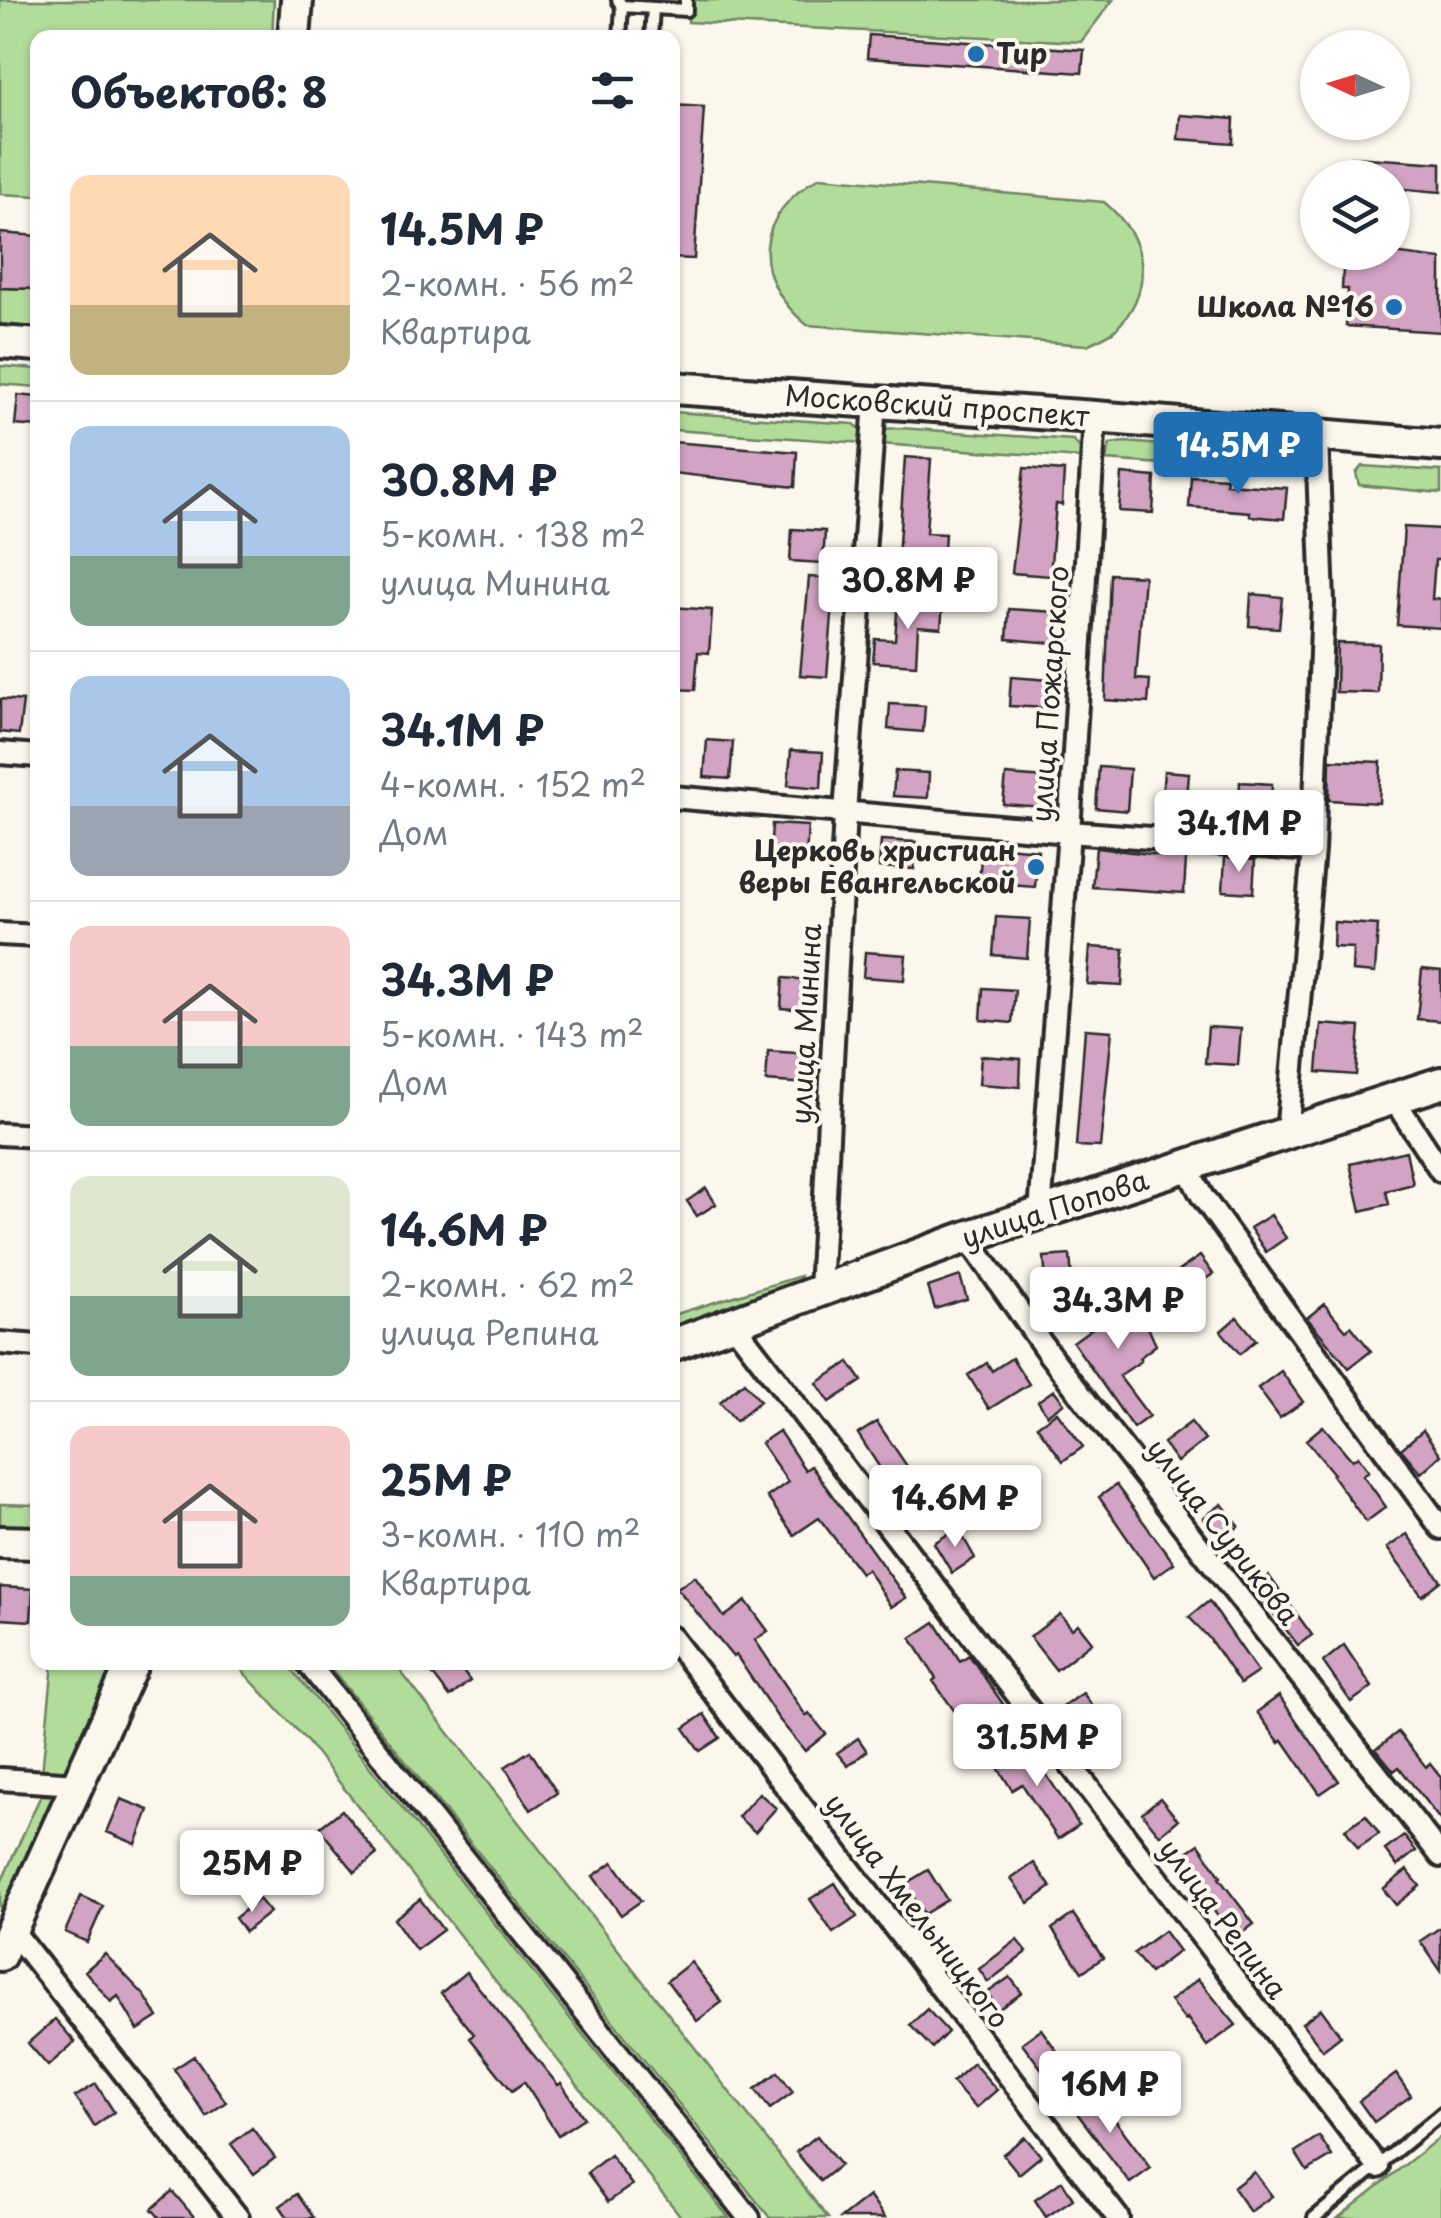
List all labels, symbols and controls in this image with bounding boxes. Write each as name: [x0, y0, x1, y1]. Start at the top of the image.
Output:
north arrow: [1300, 30, 1410, 140]
map controls: [1300, 30, 1410, 270]
place label: Тир: [996, 31, 1047, 74]
marker: Тир: [965, 43, 987, 65]
text: Объектов: 8: [70, 59, 328, 122]
icon: filters: [585, 63, 640, 118]
button: layers: [1300, 160, 1410, 270]
text: 14.5M ₽: [380, 196, 544, 259]
icon: home: [150, 215, 270, 335]
text: 2-комн. · 56 m²: [380, 259, 634, 307]
place label: Школа №16: [1197, 284, 1374, 327]
marker: Школа №16: [1383, 296, 1405, 318]
text: Квартира: [380, 307, 531, 355]
street label: Московский проспект: [783, 372, 1091, 437]
pin: 14.5M ₽: [1146, 412, 1330, 497]
text: 14.5M ₽: [1176, 420, 1300, 468]
text: 30.8M ₽: [380, 447, 557, 510]
icon: home: [150, 466, 270, 586]
text: 5-комн. · 138 m²: [380, 510, 646, 558]
pin: 30.8M ₽: [816, 547, 1000, 632]
text: 30.8M ₽: [841, 555, 975, 603]
text: улица Минина: [380, 558, 610, 606]
street label: улица Пожарского: [1018, 564, 1079, 824]
text: 34.1M ₽: [380, 697, 544, 760]
icon: home: [150, 716, 270, 836]
text: 4-комн. · 152 m²: [380, 760, 646, 808]
pin: 34.1M ₽: [1147, 790, 1331, 875]
text: 34.1M ₽: [1176, 798, 1302, 846]
text: Дом: [380, 808, 449, 856]
place label: Церковь христиан веры Евангельской: [738, 828, 1016, 903]
marker: Церковь христиан веры Евангельской: [1025, 856, 1047, 878]
street label: улица Минина: [778, 922, 831, 1126]
text: 34.3M ₽: [380, 947, 554, 1010]
icon: home: [150, 966, 270, 1086]
text: 5-комн. · 143 m²: [380, 1010, 644, 1058]
text: Дом: [380, 1058, 449, 1106]
street label: улица Попова: [955, 1157, 1154, 1258]
text: 14.6M ₽: [380, 1197, 547, 1260]
icon: home: [150, 1216, 270, 1336]
text: 2-комн. · 62 m²: [380, 1260, 635, 1308]
pin: 34.3M ₽: [1026, 1267, 1210, 1352]
text: 34.3M ₽: [1052, 1275, 1184, 1323]
text: улица Репина: [380, 1308, 599, 1356]
street label: улица Сурикова: [1137, 1428, 1311, 1634]
text: 25M ₽: [380, 1447, 512, 1510]
pin: 14.6M ₽: [863, 1465, 1047, 1550]
icon: home: [150, 1466, 270, 1586]
text: 14.6M ₽: [891, 1473, 1019, 1521]
text: 3-комн. · 110 m²: [380, 1510, 640, 1558]
text: Квартира: [380, 1558, 531, 1606]
pin: 31.5M ₽: [945, 1704, 1129, 1789]
text: 31.5M ₽: [975, 1712, 1099, 1760]
street label: улица Хмельницкого: [815, 1783, 1021, 2037]
street label: улица Репина: [1149, 1829, 1299, 2008]
pin: 25M ₽: [182, 1830, 322, 1915]
text: 25M ₽: [202, 1838, 302, 1886]
pin: 16M ₽: [1040, 2051, 1180, 2136]
text: 16M ₽: [1061, 2059, 1159, 2107]

